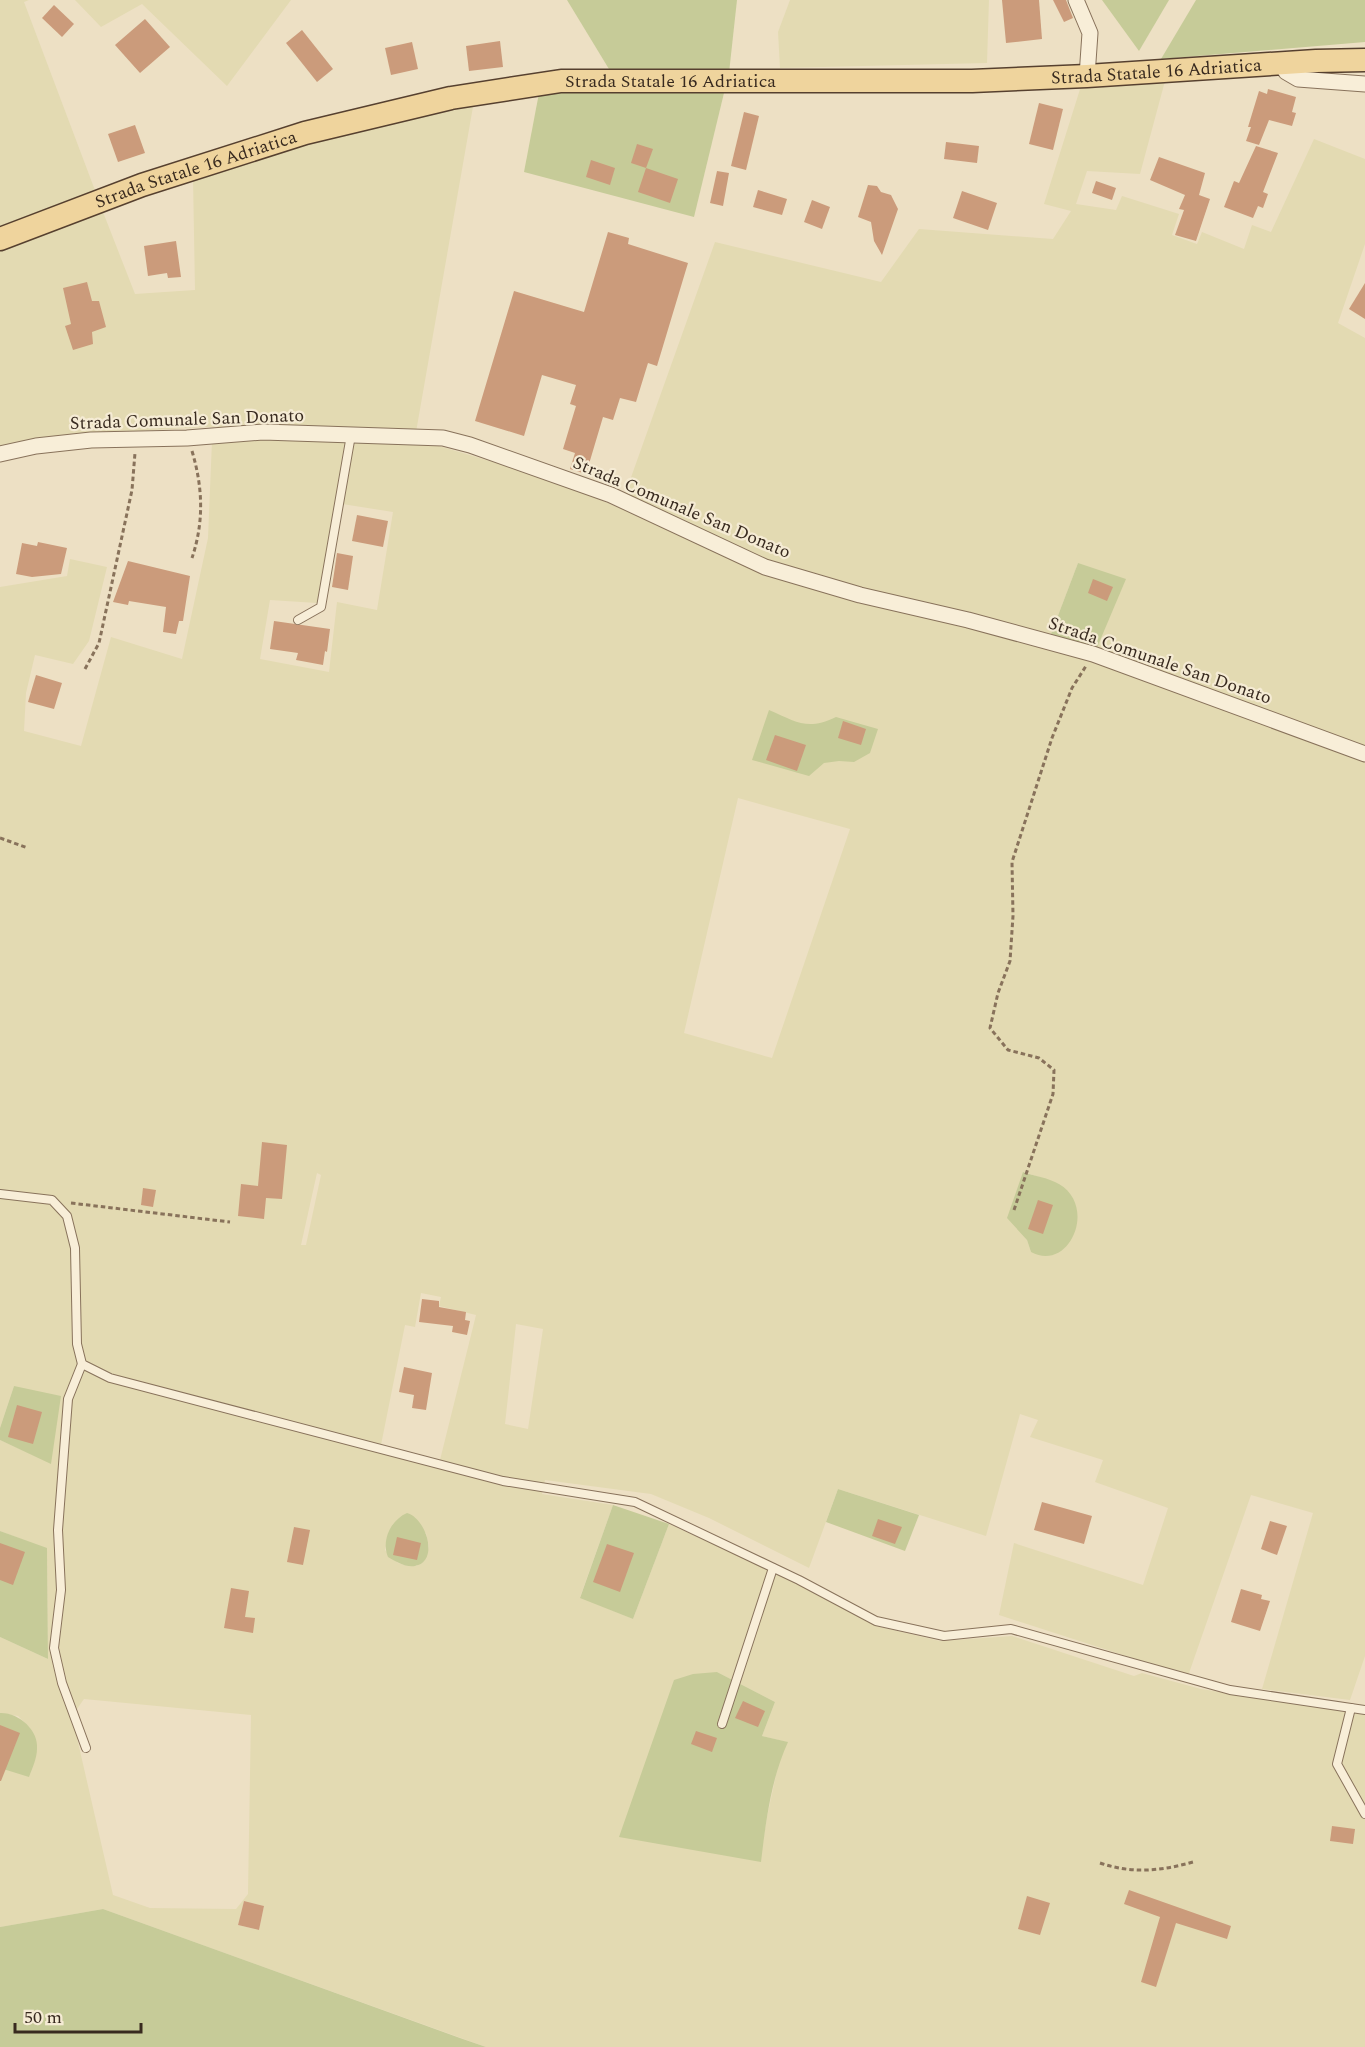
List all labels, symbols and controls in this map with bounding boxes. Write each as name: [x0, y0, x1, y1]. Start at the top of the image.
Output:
street label: Strada Statale 16 Adriatica: [1050, 52, 1263, 92]
street label: Strada Statale 16 Adriatica: [565, 68, 776, 95]
street label: Strada Statale 16 Adriatica: [91, 123, 300, 216]
street label: Strada Comunale San Donato: [69, 402, 305, 437]
street label: Strada Comunale San Donato: [569, 449, 795, 566]
street label: Strada Comunale San Donato: [1045, 610, 1275, 711]
scale bar: [15, 1996, 141, 2034]
text: 50 m: [24, 2004, 62, 2031]

